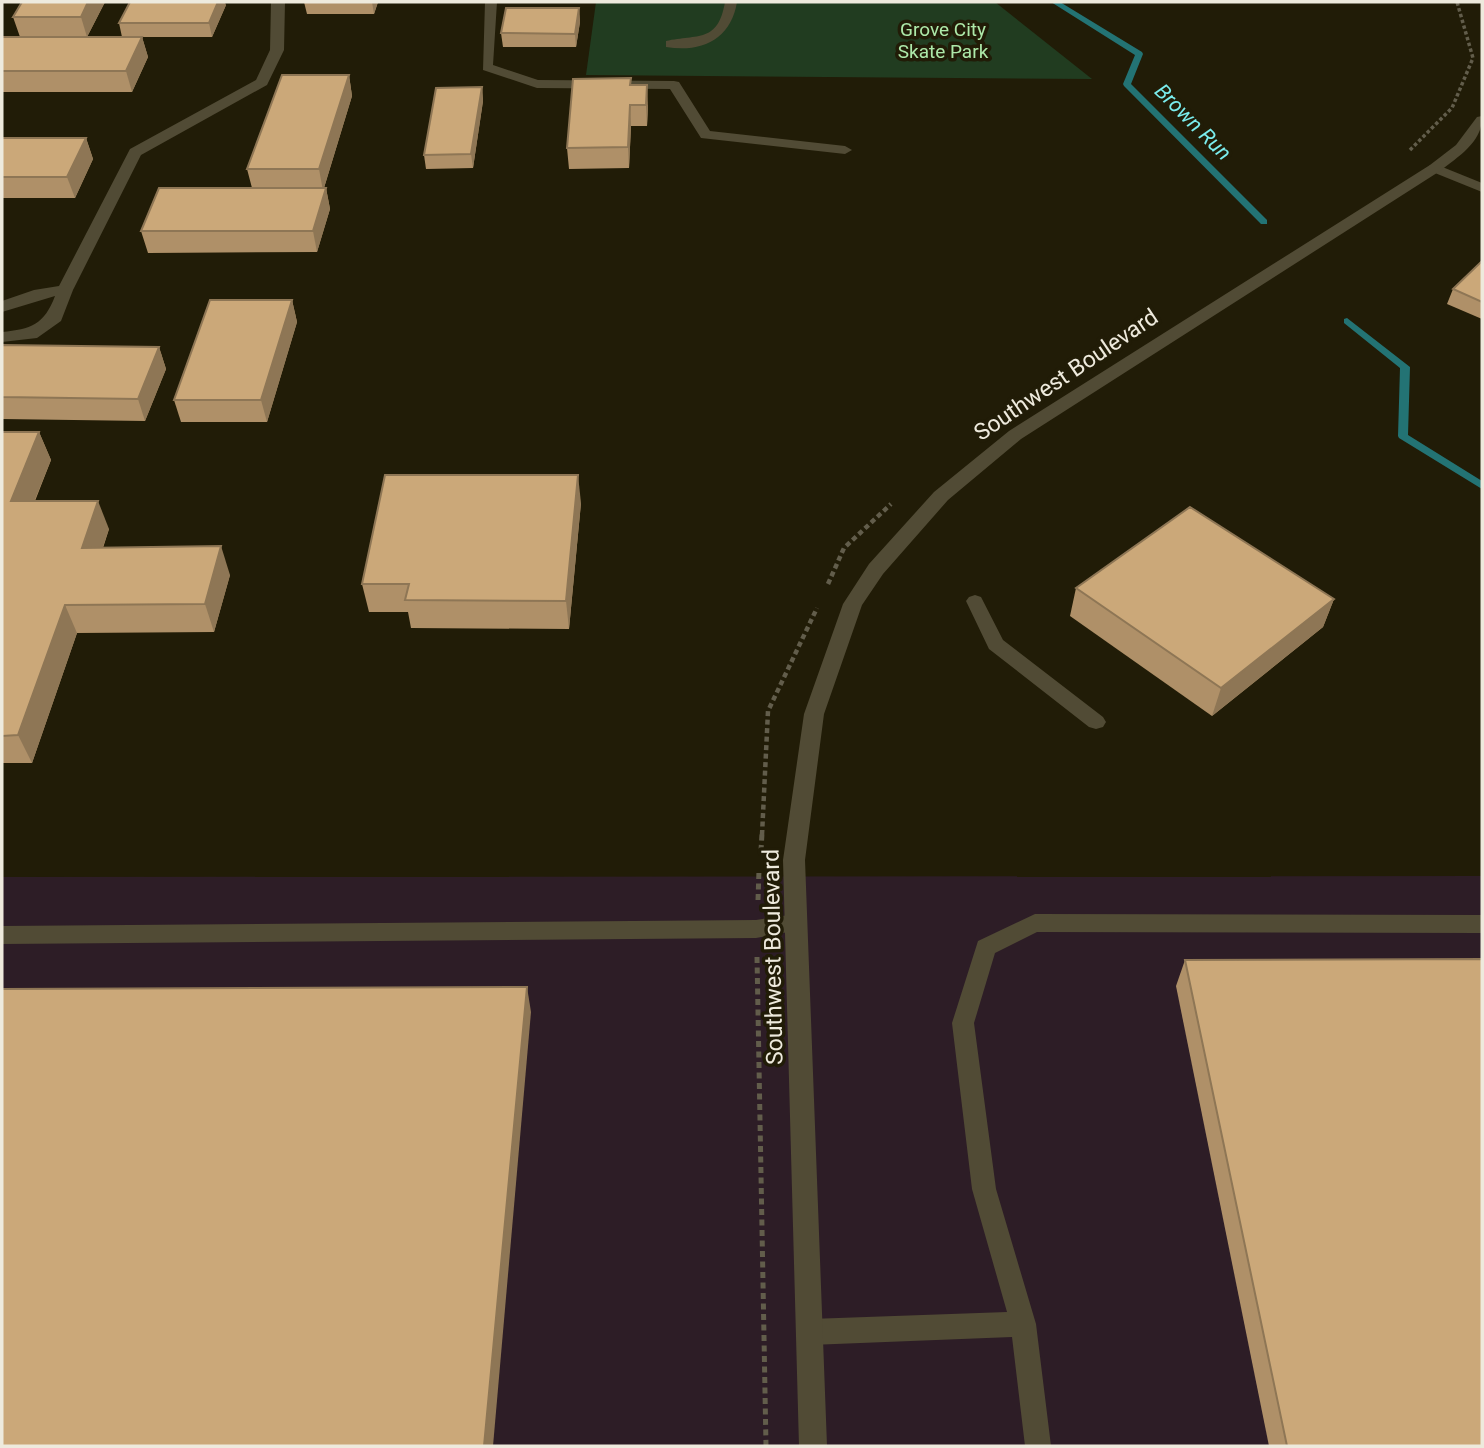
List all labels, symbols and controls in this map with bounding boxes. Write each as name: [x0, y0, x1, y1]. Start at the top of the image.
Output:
park label: Grove City Skate Park: [898, 18, 989, 63]
water label: Brown Run: [1150, 79, 1236, 165]
street label: Southwest Boulevard: [969, 303, 1163, 447]
street label: Southwest Boulevard: [758, 849, 788, 1065]

